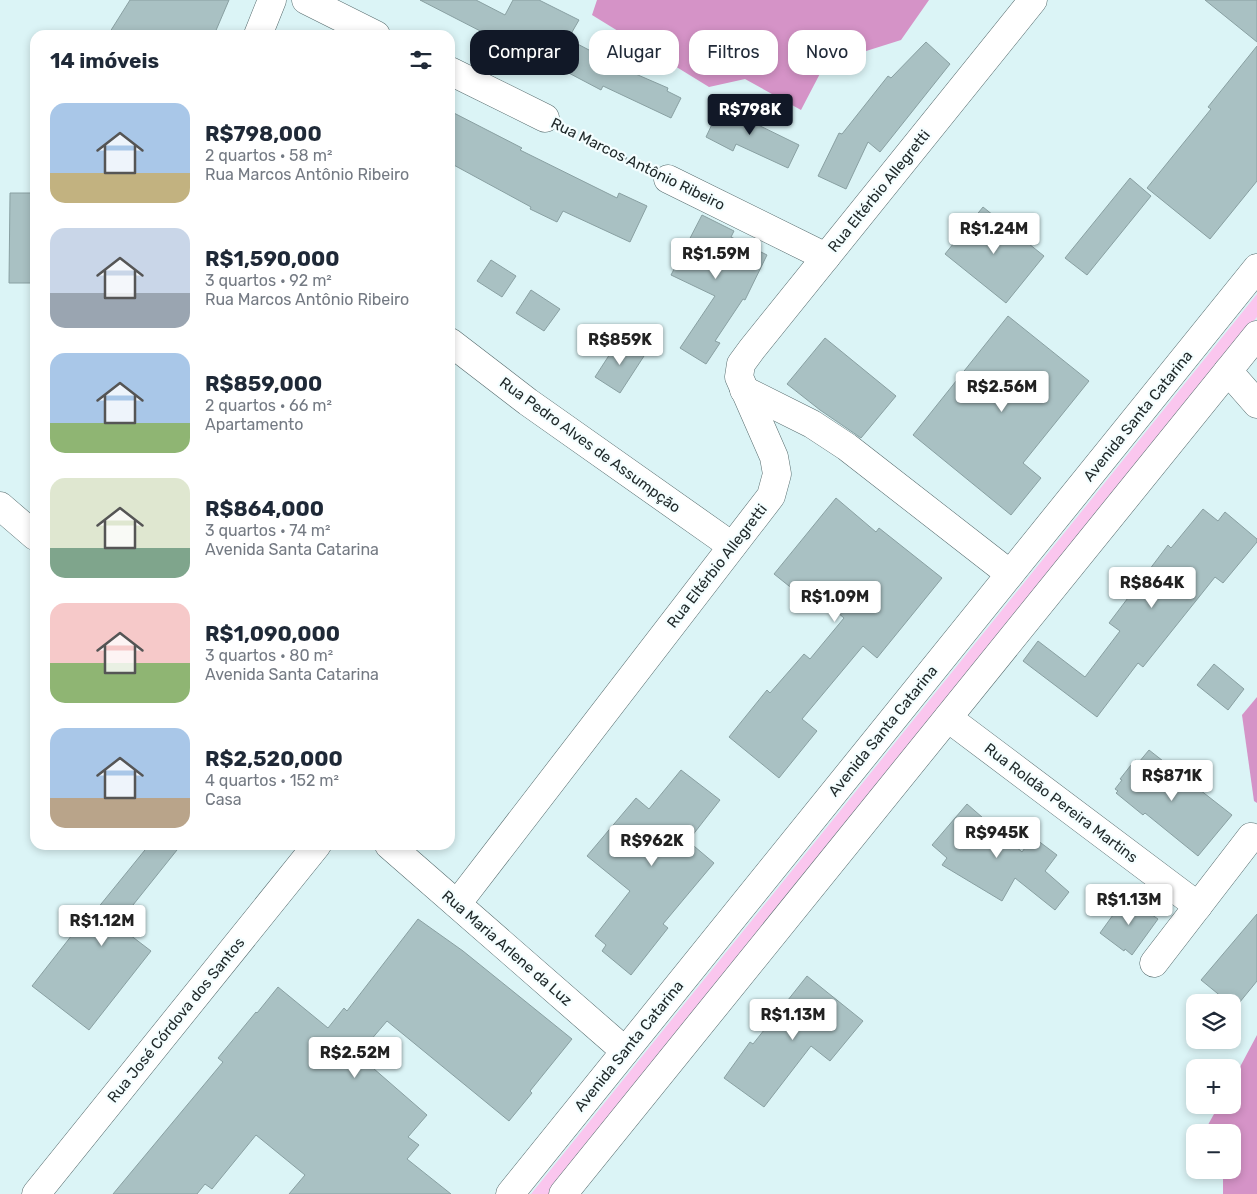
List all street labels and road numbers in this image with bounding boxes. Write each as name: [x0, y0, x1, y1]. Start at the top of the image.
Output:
street label: Rua Marcos Antônio Ribeiro: [548, 114, 728, 214]
street label: Rua Eltérbio Allegretti: [824, 126, 934, 256]
street label: Avenida Santa Catarina: [1080, 347, 1196, 485]
street label: Rua Pedro Alves de Assumpção: [496, 373, 684, 517]
street label: Rua Eltérbio Allegretti: [663, 501, 771, 631]
street label: Avenida Santa Catarina: [825, 662, 941, 800]
street label: Rua Roldão Pereira Martins: [981, 739, 1142, 867]
street label: Rua Maria Arlene da Luz: [438, 887, 576, 1010]
street label: Rua José Córdova dos Santos: [104, 933, 249, 1106]
street label: Avenida Santa Catarina: [571, 977, 687, 1115]

